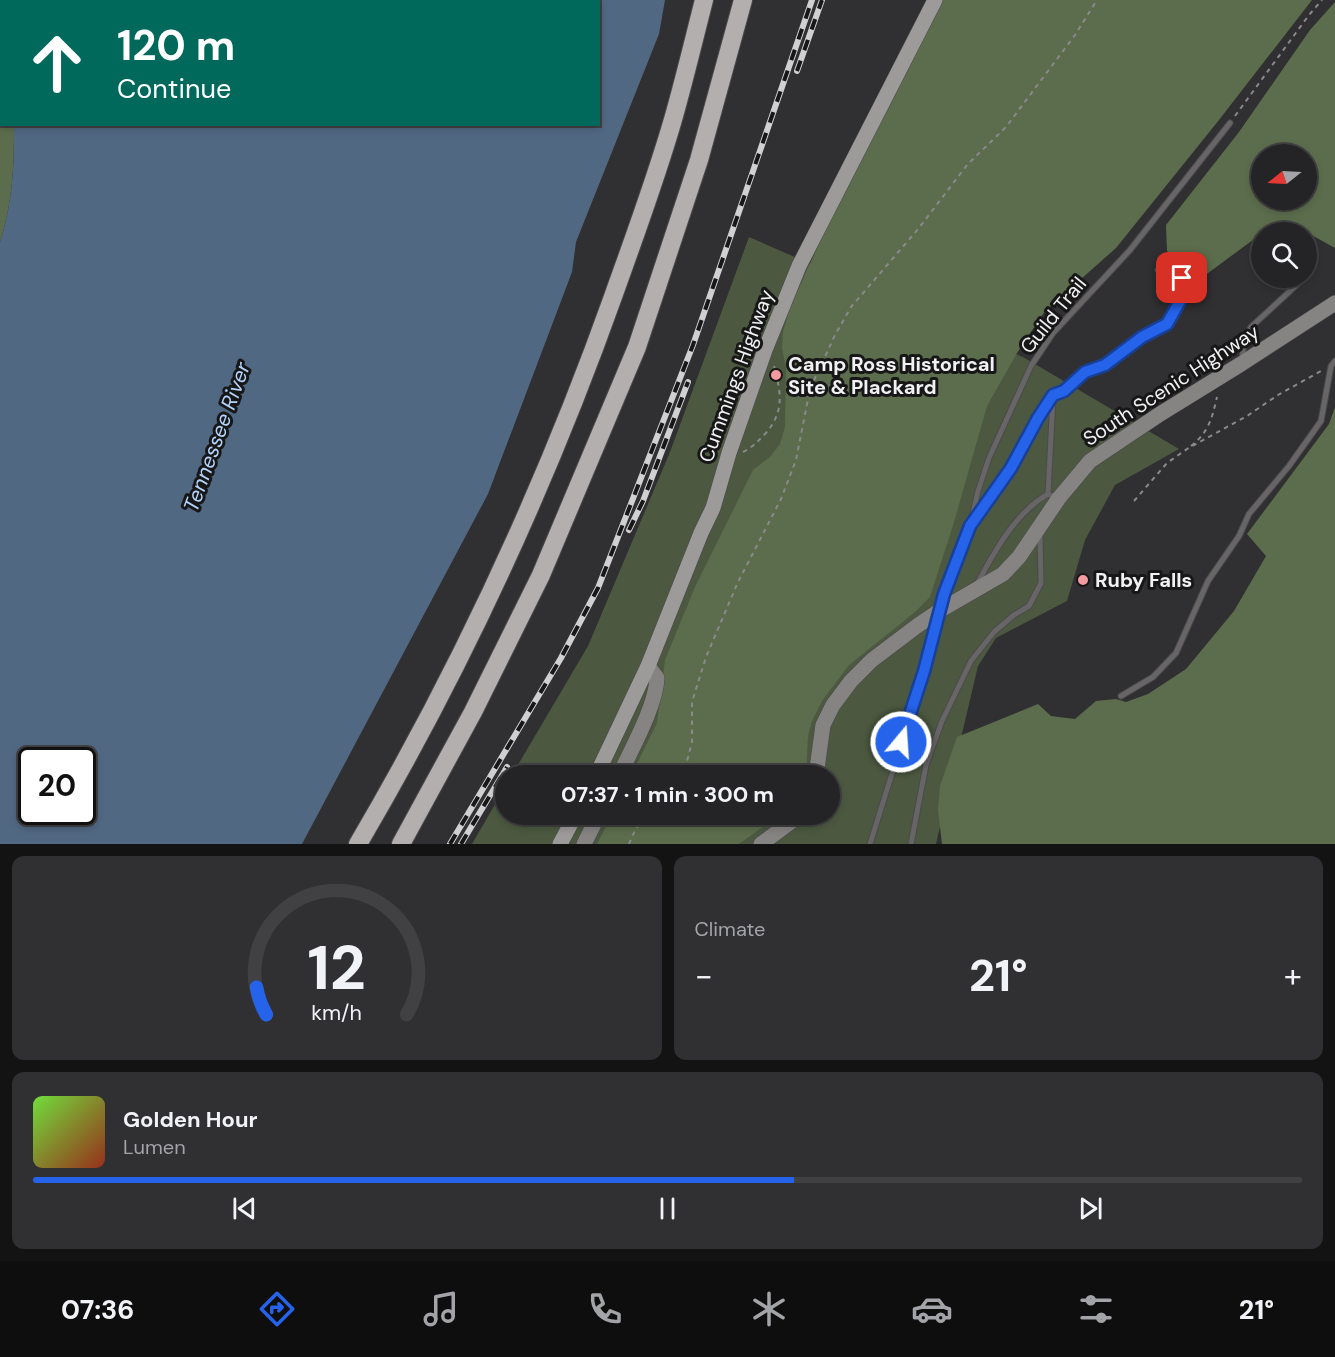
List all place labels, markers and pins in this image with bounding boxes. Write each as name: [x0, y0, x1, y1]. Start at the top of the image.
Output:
pin: [1156, 252, 1207, 303]
place label: Camp Ross Historical Site & Plackard: [788, 351, 995, 400]
marker: Camp Ross Historical Site & Plackard: [769, 368, 783, 382]
place label: Ruby Falls: [1095, 567, 1192, 593]
marker: Ruby Falls: [1076, 573, 1090, 587]

